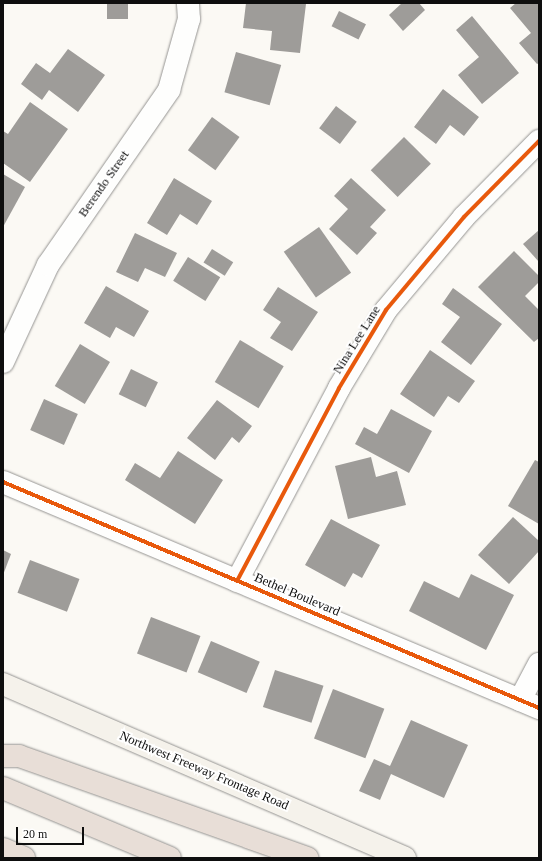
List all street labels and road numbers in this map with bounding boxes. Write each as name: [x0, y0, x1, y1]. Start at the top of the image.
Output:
street label: Berendo Street: [75, 148, 133, 220]
street label: Nina Lee Lane: [330, 303, 384, 377]
street label: Bethel Boulevard: [252, 570, 342, 620]
street label: Northwest Freeway Frontage Road: [117, 728, 291, 814]

